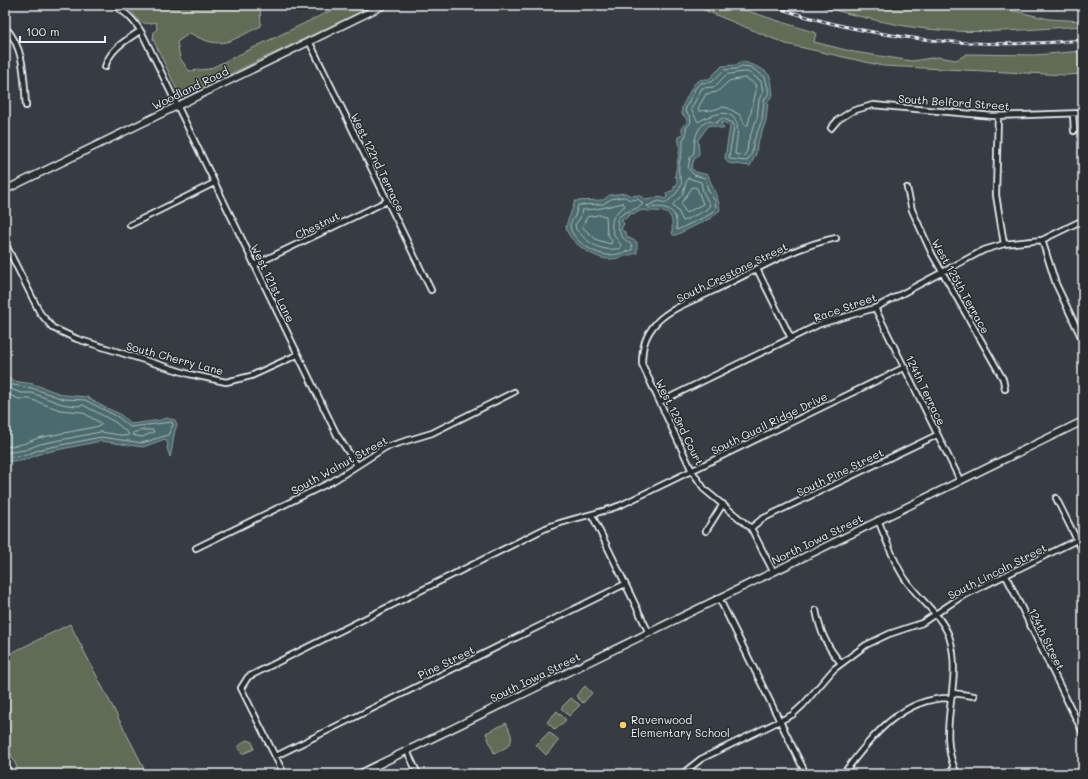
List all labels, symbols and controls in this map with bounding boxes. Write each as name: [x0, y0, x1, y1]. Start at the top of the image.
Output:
scale bar: [20, 18, 105, 44]
text: 100 m: [26, 23, 60, 39]
street label: Woodland Road: [149, 63, 231, 113]
street label: South Belford Street: [898, 91, 1010, 113]
street label: West 122nd Terrace: [348, 110, 409, 214]
street label: Chestnut: [292, 208, 342, 242]
street label: West 125th Terrace: [929, 236, 993, 336]
street label: South Crestone Street: [674, 239, 790, 305]
street label: West 121st Lane: [248, 241, 299, 325]
street label: Race Street: [811, 289, 879, 325]
street label: South Cherry Lane: [125, 338, 225, 378]
street label: 124th Terrace: [903, 352, 950, 428]
street label: West 123rd Court: [653, 376, 708, 468]
street label: South Quail Ridge Drive: [708, 388, 830, 458]
street label: South Walnut Street: [288, 432, 390, 498]
street label: South Pine Street: [794, 444, 886, 500]
street label: North Iowa Street: [769, 510, 865, 568]
street label: South Lincoln Street: [945, 540, 1049, 602]
street label: 124th Street: [1026, 606, 1069, 673]
street label: Pine Street: [415, 642, 477, 682]
street label: South Iowa Street: [487, 649, 583, 705]
place label: Ravenwood Elementary School: [631, 712, 730, 740]
marker: Ravenwood Elementary School: [618, 720, 628, 730]

